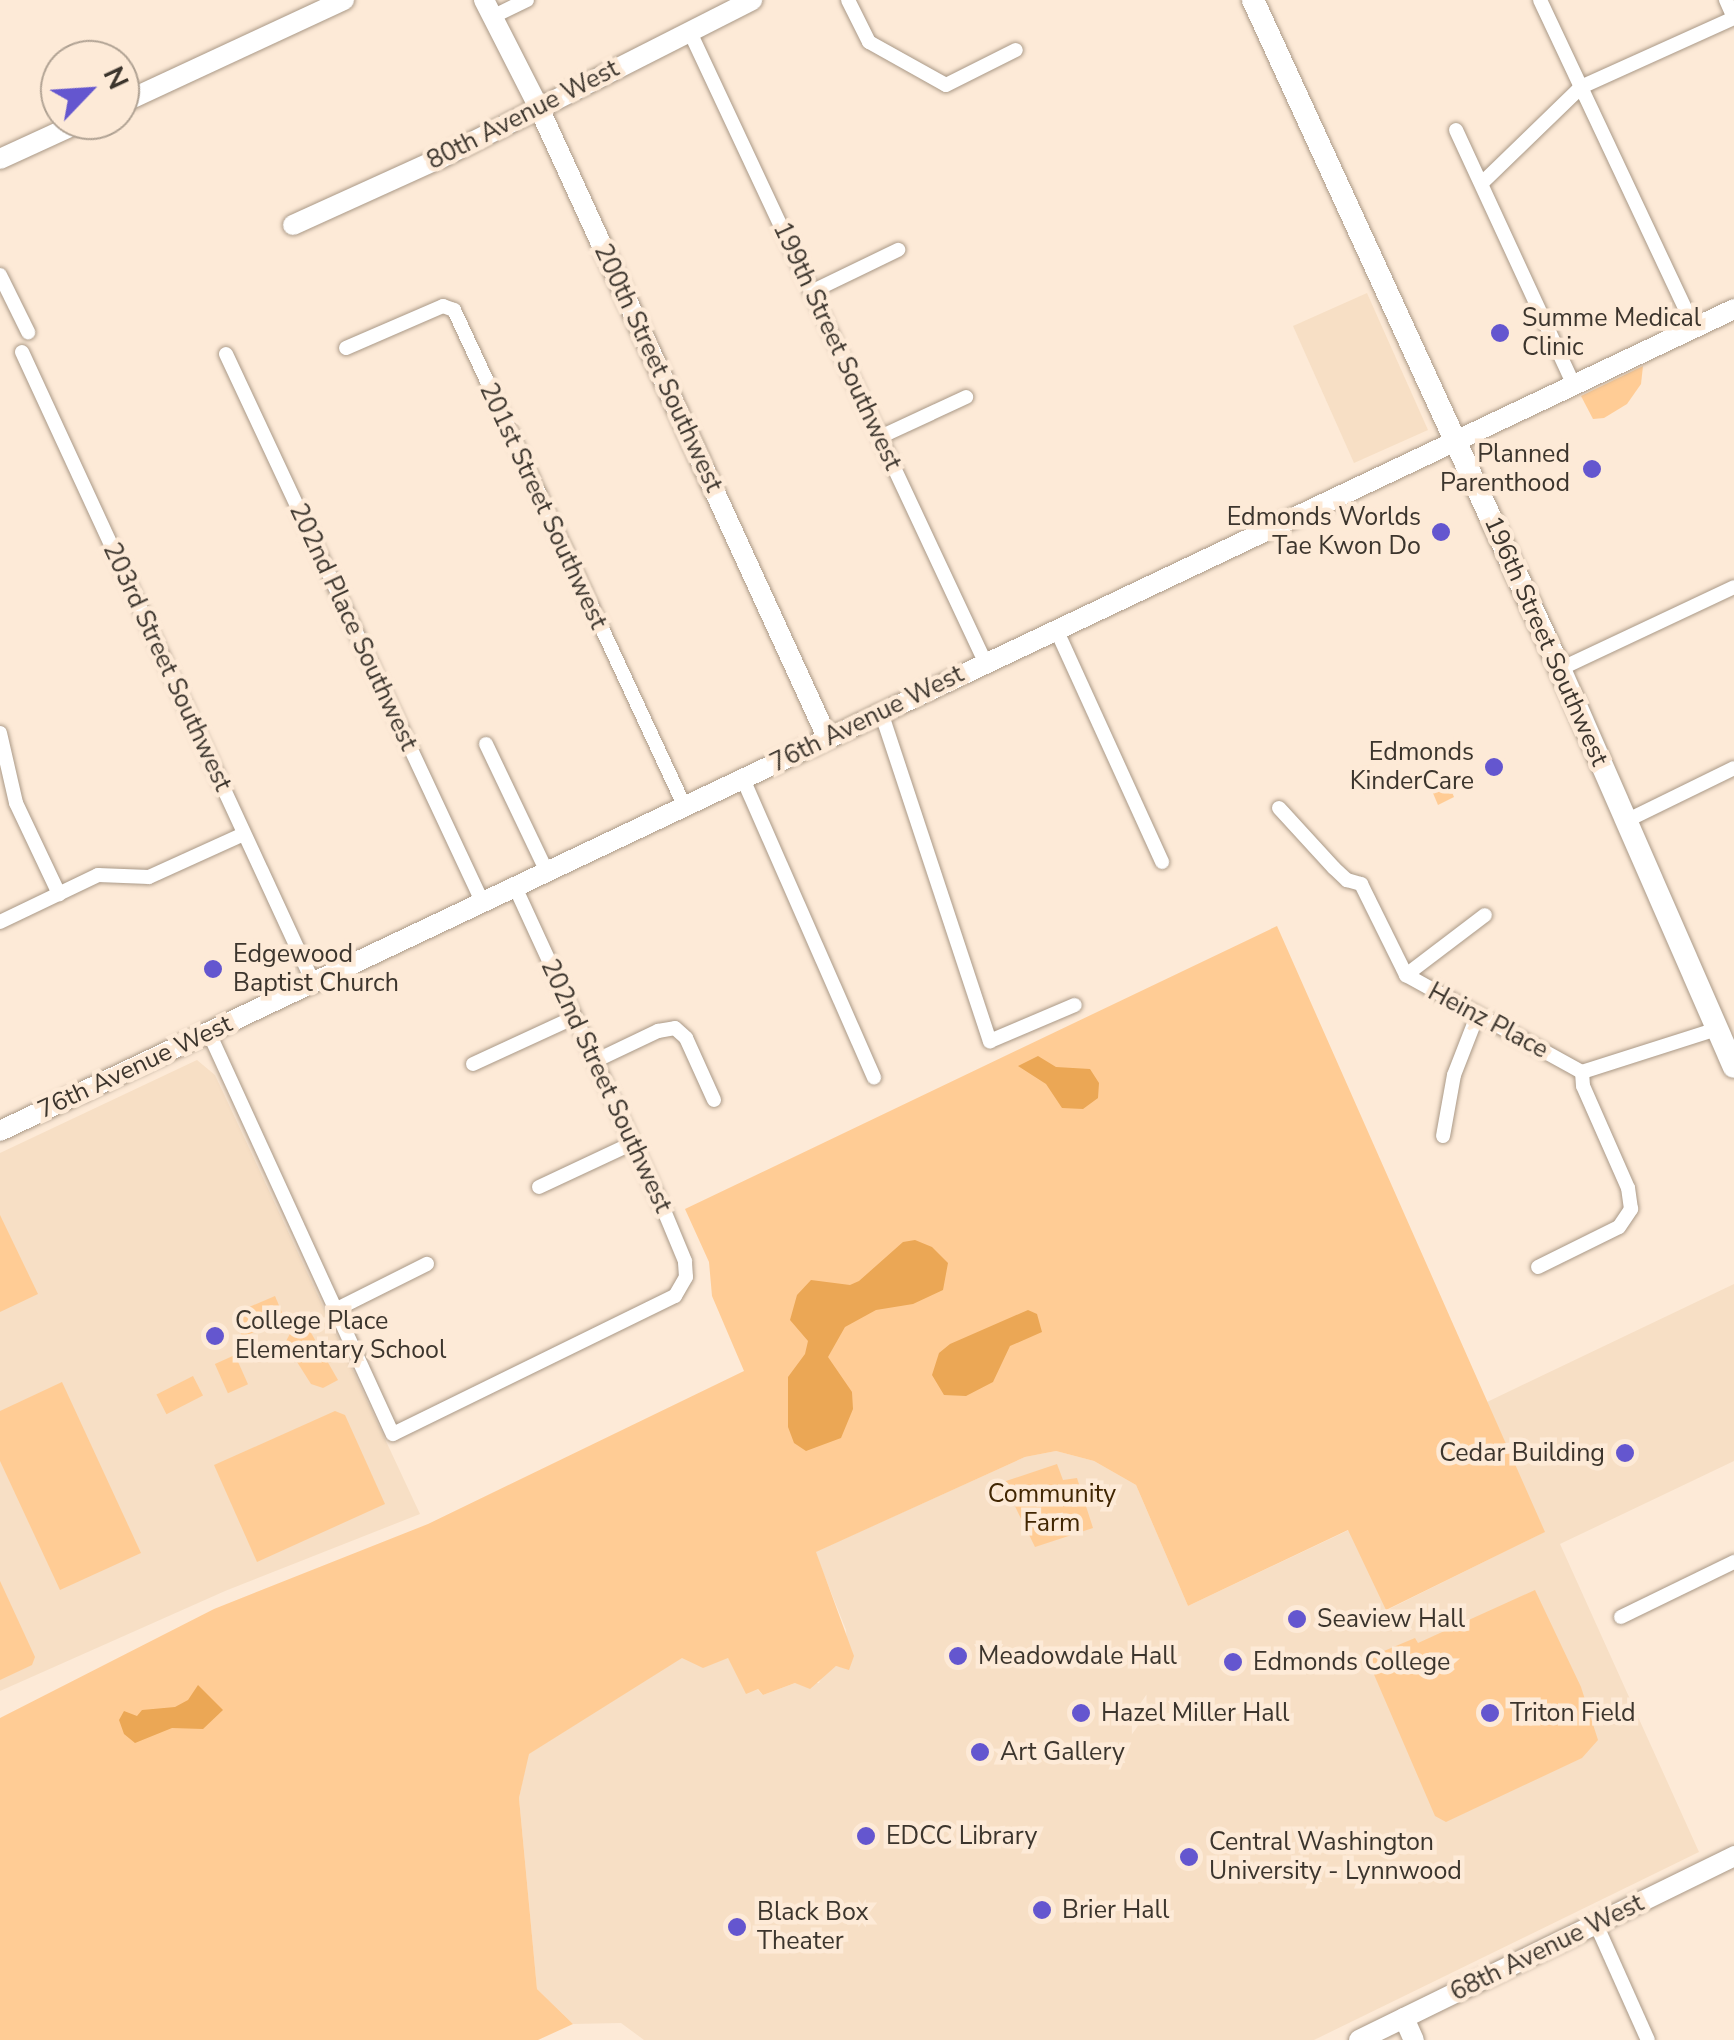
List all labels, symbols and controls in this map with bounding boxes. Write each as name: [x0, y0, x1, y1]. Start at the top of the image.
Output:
north arrow: [40, 40, 140, 140]
street label: 80th Avenue West: [422, 54, 624, 176]
text: N: [94, 61, 137, 96]
street label: 199th Street Southwest: [766, 217, 908, 475]
street label: 200th Street Southwest: [587, 239, 729, 497]
place label: Summe Medical Clinic: [1522, 304, 1701, 363]
marker: Summe Medical Clinic: [1487, 320, 1513, 346]
street label: 201st Street Southwest: [473, 378, 613, 634]
place label: Planned Parenthood: [1440, 440, 1570, 499]
marker: Planned Parenthood: [1579, 456, 1605, 482]
street label: 202nd Place Southwest: [283, 499, 423, 755]
place label: Edmonds Worlds Tae Kwon Do: [1227, 503, 1421, 562]
street label: 196th Street Southwest: [1477, 512, 1615, 770]
marker: Edmonds Worlds Tae Kwon Do: [1430, 521, 1452, 543]
street label: 203rd Street Southwest: [96, 538, 238, 796]
street label: 76th Avenue West: [766, 659, 968, 779]
place label: Edmonds KinderCare: [1350, 738, 1474, 797]
marker: Edmonds KinderCare: [1483, 756, 1505, 778]
place label: Edgewood Baptist Church: [233, 940, 399, 999]
street label: 202nd Street Southwest: [534, 955, 678, 1217]
marker: Edgewood Baptist Church: [202, 958, 224, 980]
street label: Heinz Place: [1423, 977, 1553, 1065]
street label: 76th Avenue West: [33, 1009, 237, 1125]
place label: College Place Elementary School: [235, 1307, 446, 1366]
marker: College Place Elementary School: [204, 1325, 226, 1347]
place label: Cedar Building: [1439, 1438, 1605, 1468]
marker: Cedar Building: [1614, 1442, 1636, 1464]
park label: Community Farm: [988, 1480, 1116, 1539]
place label: Seaview Hall: [1317, 1604, 1465, 1634]
marker: Seaview Hall: [1286, 1608, 1308, 1630]
place label: Meadowdale Hall: [978, 1641, 1177, 1671]
marker: Meadowdale Hall: [947, 1645, 969, 1667]
place label: Edmonds College: [1253, 1647, 1450, 1677]
marker: Edmonds College: [1222, 1651, 1244, 1673]
place label: Hazel Miller Hall: [1101, 1698, 1289, 1728]
place label: Triton Field: [1510, 1698, 1636, 1728]
marker: Hazel Miller Hall: [1070, 1702, 1092, 1724]
marker: Triton Field: [1479, 1702, 1501, 1724]
place label: Art Gallery: [1000, 1737, 1125, 1767]
marker: Art Gallery: [969, 1741, 991, 1763]
place label: EDCC Library: [886, 1821, 1037, 1851]
marker: EDCC Library: [855, 1825, 877, 1847]
place label: Central Washington University - Lynnwood: [1209, 1828, 1462, 1887]
marker: Central Washington University - Lynnwood: [1178, 1846, 1200, 1868]
street label: 68th Avenue West: [1446, 1888, 1648, 2008]
place label: Brier Hall: [1062, 1895, 1169, 1925]
place label: Black Box Theater: [757, 1898, 869, 1957]
marker: Brier Hall: [1031, 1899, 1053, 1921]
marker: Black Box Theater: [726, 1916, 748, 1938]

